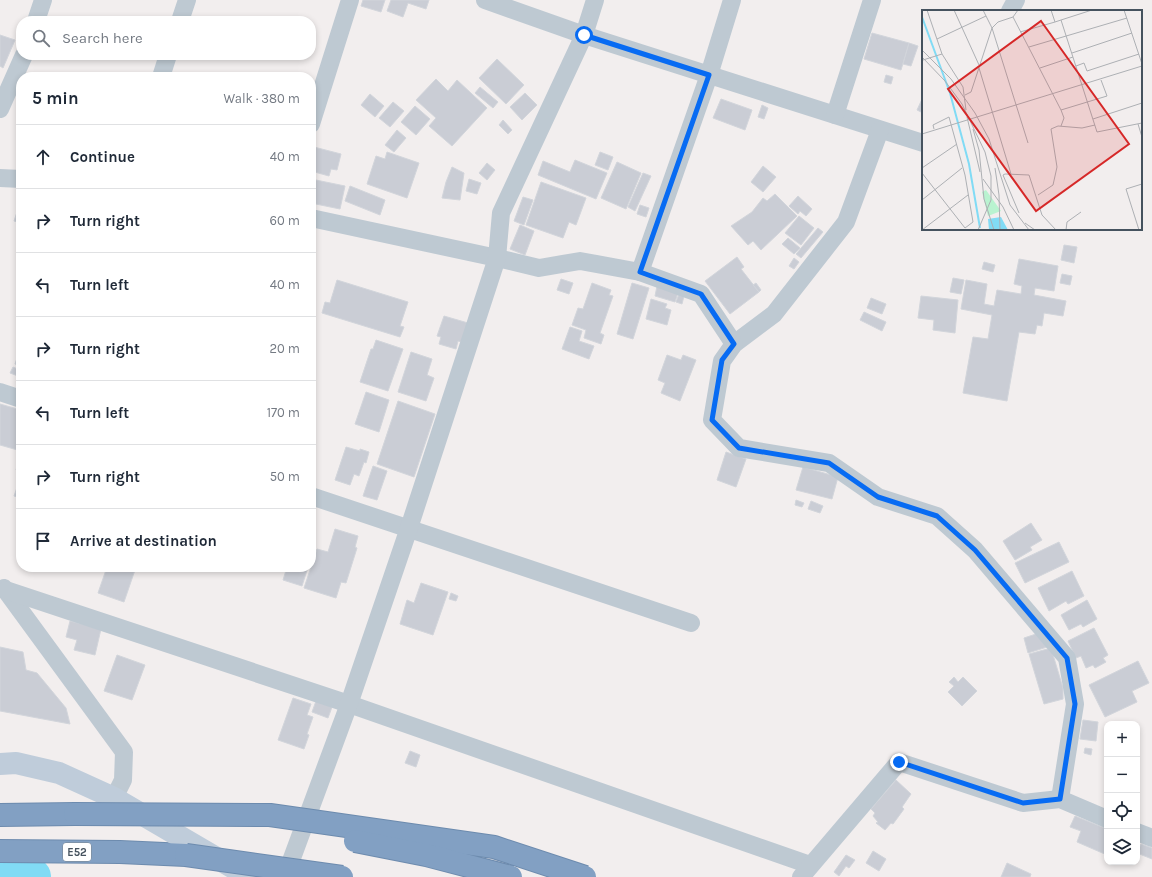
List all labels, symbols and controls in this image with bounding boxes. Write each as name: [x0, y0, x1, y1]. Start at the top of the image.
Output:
inset map: [922, 10, 1142, 230]
search box: [16, 16, 316, 60]
route start: [575, 26, 593, 44]
icon: search: [30, 27, 52, 49]
text: Search here: [62, 29, 143, 47]
text: 5 min: [32, 88, 79, 108]
text: Walk · 380 m: [224, 91, 300, 106]
icon: ahead: [32, 146, 54, 168]
text: Continue: [70, 148, 135, 166]
text: 40 m: [270, 149, 300, 164]
icon: right: [32, 210, 54, 232]
text: Turn right: [70, 212, 140, 230]
text: 60 m: [270, 213, 300, 228]
icon: left: [32, 274, 54, 296]
text: Turn left: [70, 276, 129, 294]
text: 40 m: [270, 277, 300, 292]
icon: right: [32, 338, 54, 360]
text: Turn right: [70, 340, 140, 358]
text: 20 m: [270, 341, 300, 356]
icon: left: [32, 402, 54, 424]
text: Turn left: [70, 404, 129, 422]
text: 170 m: [267, 405, 300, 420]
icon: right: [32, 466, 54, 488]
text: Turn right: [70, 468, 140, 486]
text: 50 m: [270, 469, 300, 484]
icon: arrive: [32, 530, 54, 552]
text: Arrive at destination: [70, 532, 217, 550]
map controls: [1104, 721, 1140, 865]
button: +: [1104, 721, 1140, 757]
route end: [890, 753, 908, 771]
button: −: [1104, 757, 1140, 793]
button: locate: [1104, 793, 1140, 829]
button: layers: [1104, 829, 1140, 865]
road number: E52: [63, 843, 91, 861]

